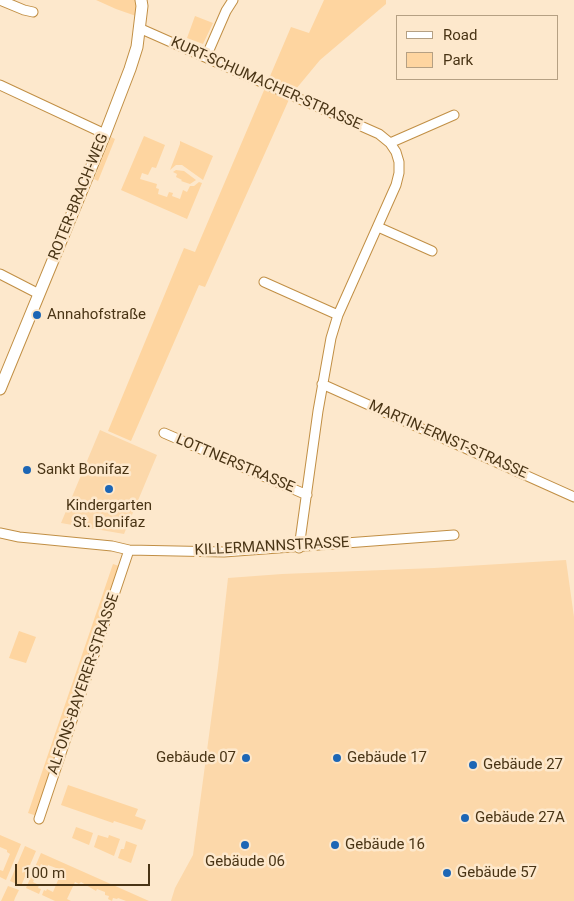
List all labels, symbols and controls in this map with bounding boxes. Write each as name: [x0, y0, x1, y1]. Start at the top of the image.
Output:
legend: [396, 15, 559, 80]
text: Road: [443, 26, 477, 44]
street label: KURT-SCHUMACHER-STRASSE: [168, 34, 364, 134]
text: Park: [443, 51, 473, 69]
street label: ROTER-BRACH-WEG: [45, 131, 113, 263]
place label: Annahofstraße: [47, 306, 146, 324]
marker: Annahofstraße: [31, 309, 43, 321]
street label: MARTIN-ERNST-STRASSE: [366, 397, 530, 483]
street label: LOTTNERSTRASSE: [173, 431, 297, 497]
place label: Sankt Bonifaz: [37, 461, 129, 479]
marker: Sankt Bonifaz: [21, 464, 33, 476]
marker: Kindergarten St. Bonifaz: [103, 483, 115, 495]
place label: Kindergarten St. Bonifaz: [66, 497, 152, 532]
street label: KILLERMANNSTRASSE: [194, 534, 350, 560]
street label: ALFONS-BAYERER-STRASSE: [44, 591, 124, 777]
place label: Gebäude 07: [156, 749, 236, 767]
place label: Gebäude 17: [347, 749, 427, 767]
marker: Gebäude 07: [240, 752, 252, 764]
marker: Gebäude 17: [331, 752, 343, 764]
place label: Gebäude 27: [483, 756, 563, 774]
marker: Gebäude 27: [467, 759, 479, 771]
place label: Gebäude 27A: [475, 809, 565, 827]
marker: Gebäude 27A: [459, 812, 471, 824]
place label: Gebäude 16: [345, 836, 425, 854]
marker: Gebäude 06: [239, 839, 251, 851]
marker: Gebäude 16: [329, 839, 341, 851]
place label: Gebäude 06: [205, 853, 285, 871]
scale bar: [18, 854, 152, 886]
text: 100 m: [23, 864, 65, 882]
place label: Gebäude 57: [457, 864, 537, 882]
marker: Gebäude 57: [441, 867, 453, 879]

